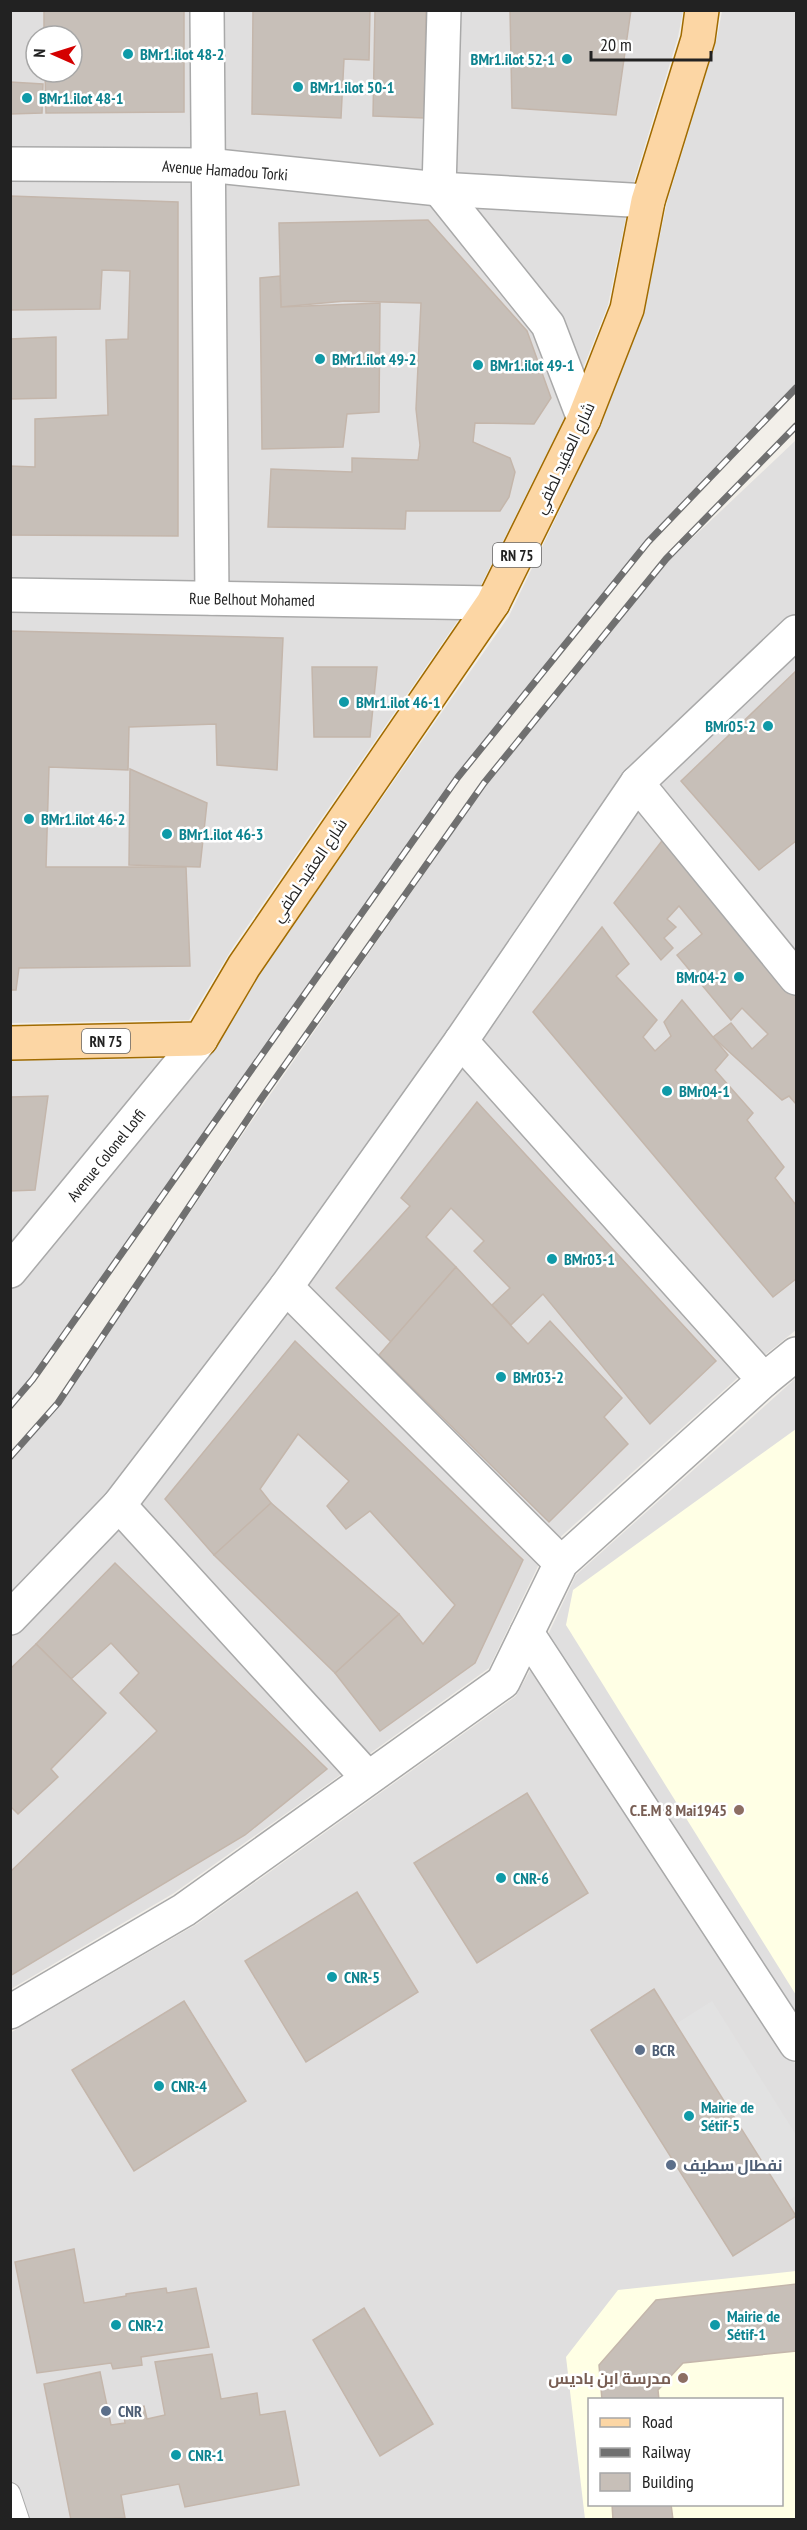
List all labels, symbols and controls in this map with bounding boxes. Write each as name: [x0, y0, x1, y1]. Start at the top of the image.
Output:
north arrow: [24, 24, 84, 84]
scale bar: [591, 24, 711, 62]
text: 20 m: [600, 33, 632, 56]
place label: BMr1.ilot 48-2: [140, 44, 224, 64]
marker: BMr1.ilot 48-2: [121, 47, 135, 61]
text: N: [29, 48, 49, 58]
place label: BMr1.ilot 52-1: [471, 49, 555, 69]
marker: BMr1.ilot 52-1: [560, 52, 574, 66]
place label: BMr1.ilot 50-1: [310, 77, 394, 97]
marker: BMr1.ilot 50-1: [291, 80, 305, 94]
place label: BMr1.ilot 48-1: [39, 88, 123, 108]
marker: BMr1.ilot 48-1: [20, 91, 34, 105]
street label: Avenue Hamadou Torki: [162, 156, 288, 184]
place label: BMr1.ilot 49-2: [332, 349, 416, 369]
marker: BMr1.ilot 49-2: [313, 352, 327, 366]
place label: BMr1.ilot 49-1: [490, 355, 574, 375]
marker: BMr1.ilot 49-1: [471, 358, 485, 372]
street label: شارع العقيد لطفي: [529, 399, 602, 519]
road number: RN 75: [493, 543, 541, 567]
street label: Rue Belhout Mohamed: [189, 588, 315, 610]
place label: BMr1.ilot 46-1: [356, 692, 440, 712]
marker: BMr1.ilot 46-1: [337, 695, 351, 709]
place label: BMr05-2: [705, 716, 756, 736]
marker: BMr05-2: [761, 719, 775, 733]
place label: BMr1.ilot 46-2: [41, 809, 125, 829]
marker: BMr1.ilot 46-2: [22, 812, 36, 826]
street label: شارع العقيد لطفي: [267, 814, 354, 928]
place label: BMr1.ilot 46-3: [179, 824, 263, 844]
marker: BMr1.ilot 46-3: [160, 827, 174, 841]
place label: BMr04-2: [676, 967, 727, 987]
marker: BMr04-2: [732, 970, 746, 984]
road number: RN 75: [82, 1029, 130, 1053]
place label: BMr04-1: [679, 1081, 730, 1101]
marker: BMr04-1: [660, 1084, 674, 1098]
street label: Avenue Colonel Lotfi: [63, 1105, 149, 1205]
place label: BMr03-1: [564, 1249, 615, 1269]
marker: BMr03-1: [545, 1252, 559, 1266]
place label: BMr03-2: [513, 1367, 564, 1387]
marker: BMr03-2: [494, 1370, 508, 1384]
place label: C.E.M 8 Mai1945: [630, 1800, 727, 1820]
marker: C.E.M 8 Mai1945: [732, 1803, 746, 1817]
place label: CNR-6: [513, 1868, 549, 1888]
marker: CNR-6: [494, 1871, 508, 1885]
place label: CNR-5: [344, 1967, 380, 1987]
marker: CNR-5: [325, 1970, 339, 1984]
place label: BCR: [652, 2040, 675, 2060]
marker: BCR: [633, 2043, 647, 2057]
place label: CNR-4: [171, 2076, 207, 2096]
marker: CNR-4: [152, 2079, 166, 2093]
place label: Mairie de Sétif-5: [701, 2097, 754, 2135]
marker: Mairie de Sétif-5: [682, 2109, 696, 2123]
place label: نفطال سطيف: [683, 2155, 783, 2175]
marker: نفطال سطيف: [664, 2158, 678, 2172]
place label: Mairie de Sétif-1: [727, 2306, 780, 2344]
place label: CNR-2: [128, 2315, 164, 2335]
marker: CNR-2: [109, 2318, 123, 2332]
marker: Mairie de Sétif-1: [708, 2318, 722, 2332]
place label: مدرسة ابن باديس: [548, 2368, 671, 2388]
marker: مدرسة ابن باديس: [676, 2371, 690, 2385]
legend: [588, 2398, 783, 2506]
place label: CNR: [118, 2401, 142, 2421]
marker: CNR: [99, 2404, 113, 2418]
text: Road: [642, 2410, 673, 2433]
text: Railway: [642, 2440, 691, 2463]
place label: CNR-1: [188, 2445, 224, 2465]
marker: CNR-1: [169, 2448, 183, 2462]
text: Building: [642, 2470, 694, 2493]

